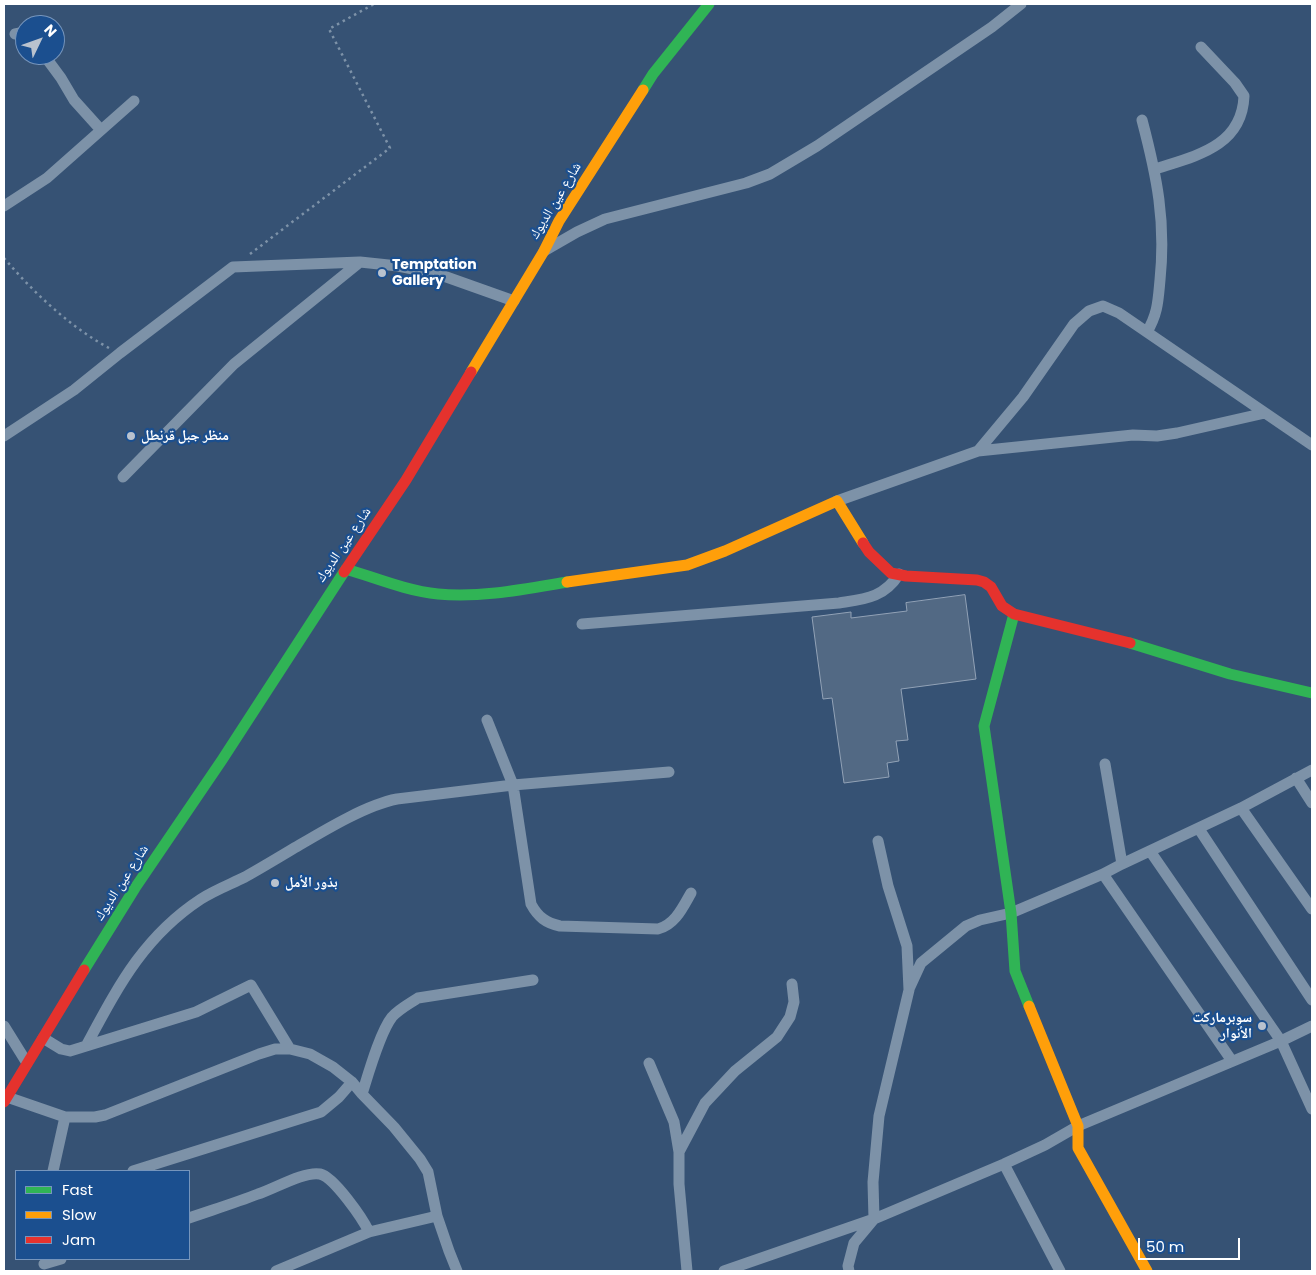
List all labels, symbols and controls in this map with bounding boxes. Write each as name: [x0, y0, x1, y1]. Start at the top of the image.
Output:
north arrow: [15, 15, 65, 65]
text: N: [39, 20, 61, 41]
street label: شارع عين الديوك: [527, 160, 585, 242]
place label: Temptation Gallery: [392, 257, 477, 290]
marker: Temptation Gallery: [376, 267, 388, 279]
place label: منظر جبل قرنطل: [141, 428, 229, 444]
marker: منظر جبل قرنطل: [125, 430, 137, 442]
street label: شارع عين الديوك: [313, 504, 375, 586]
street label: شارع عين الديوك: [91, 842, 153, 924]
place label: بذور الأمل: [285, 875, 338, 891]
marker: بذور الأمل: [269, 877, 281, 889]
place label: سوبرماركت الأنوار: [1192, 1010, 1252, 1042]
marker: سوبرماركت الأنوار: [1256, 1020, 1268, 1032]
legend: [15, 1170, 190, 1260]
text: Fast: [62, 1179, 93, 1200]
text: Slow: [62, 1204, 96, 1225]
scale bar: [1141, 1228, 1244, 1260]
text: Jam: [62, 1229, 96, 1250]
text: 50 m: [1146, 1236, 1184, 1257]

